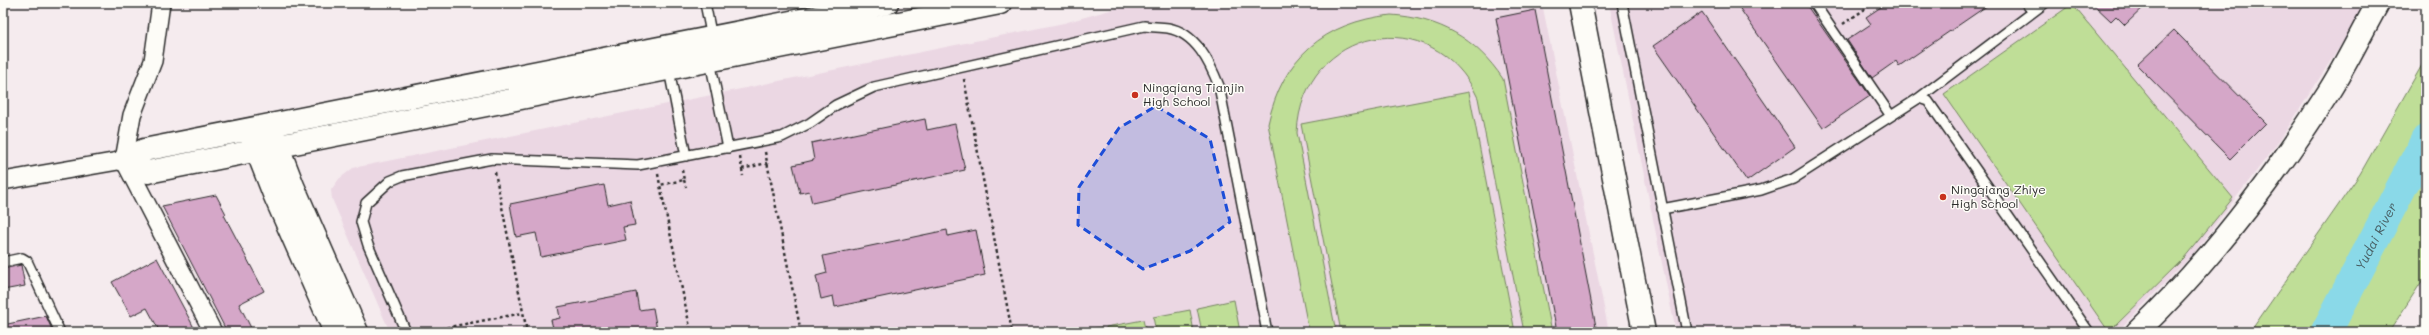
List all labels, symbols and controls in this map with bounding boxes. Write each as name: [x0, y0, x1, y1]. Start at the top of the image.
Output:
place label: Ningqiang Tianjin High School: [1143, 79, 1244, 109]
marker: Ningqiang Tianjin High School: [1130, 90, 1140, 100]
place label: Ningqiang Zhiye High School: [1951, 181, 2046, 211]
marker: Ningqiang Zhiye High School: [1938, 192, 1948, 202]
water label: Yudai River: [2351, 199, 2400, 273]

